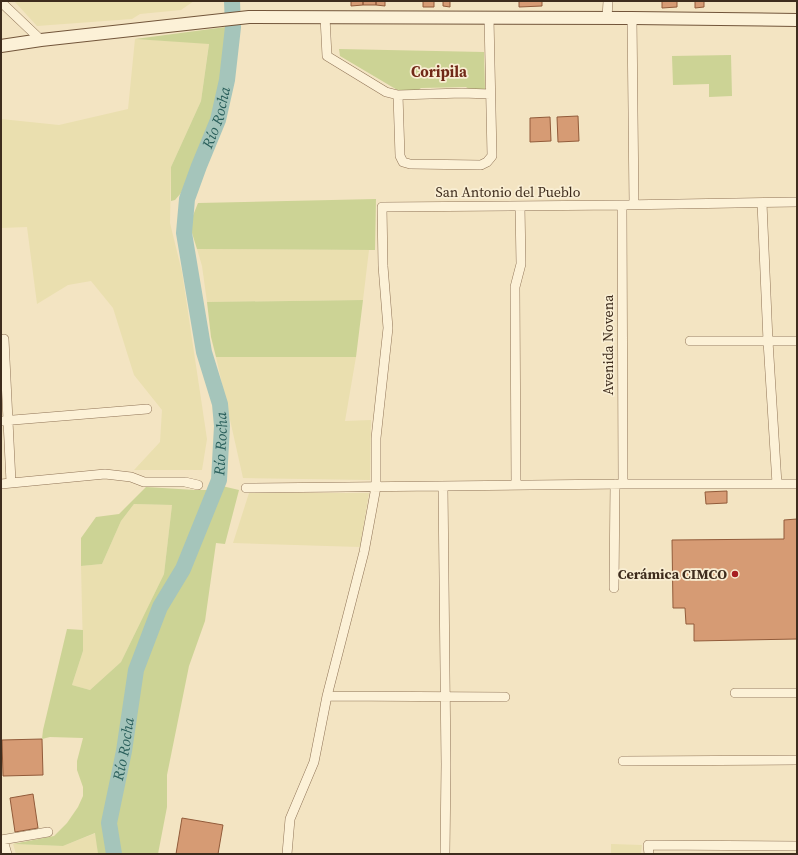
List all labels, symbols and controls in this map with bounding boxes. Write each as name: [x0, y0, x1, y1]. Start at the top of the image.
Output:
district label: Coripila: [411, 61, 468, 82]
water label: Río Rocha: [196, 84, 235, 152]
street label: San Antonio del Pueblo: [436, 182, 581, 202]
street label: Avenida Novena: [598, 294, 618, 395]
water label: Río Rocha: [208, 411, 232, 477]
place label: Cerámica CIMCO: [618, 564, 727, 584]
marker: Cerámica CIMCO: [730, 569, 740, 579]
water label: Río Rocha: [107, 716, 139, 783]

